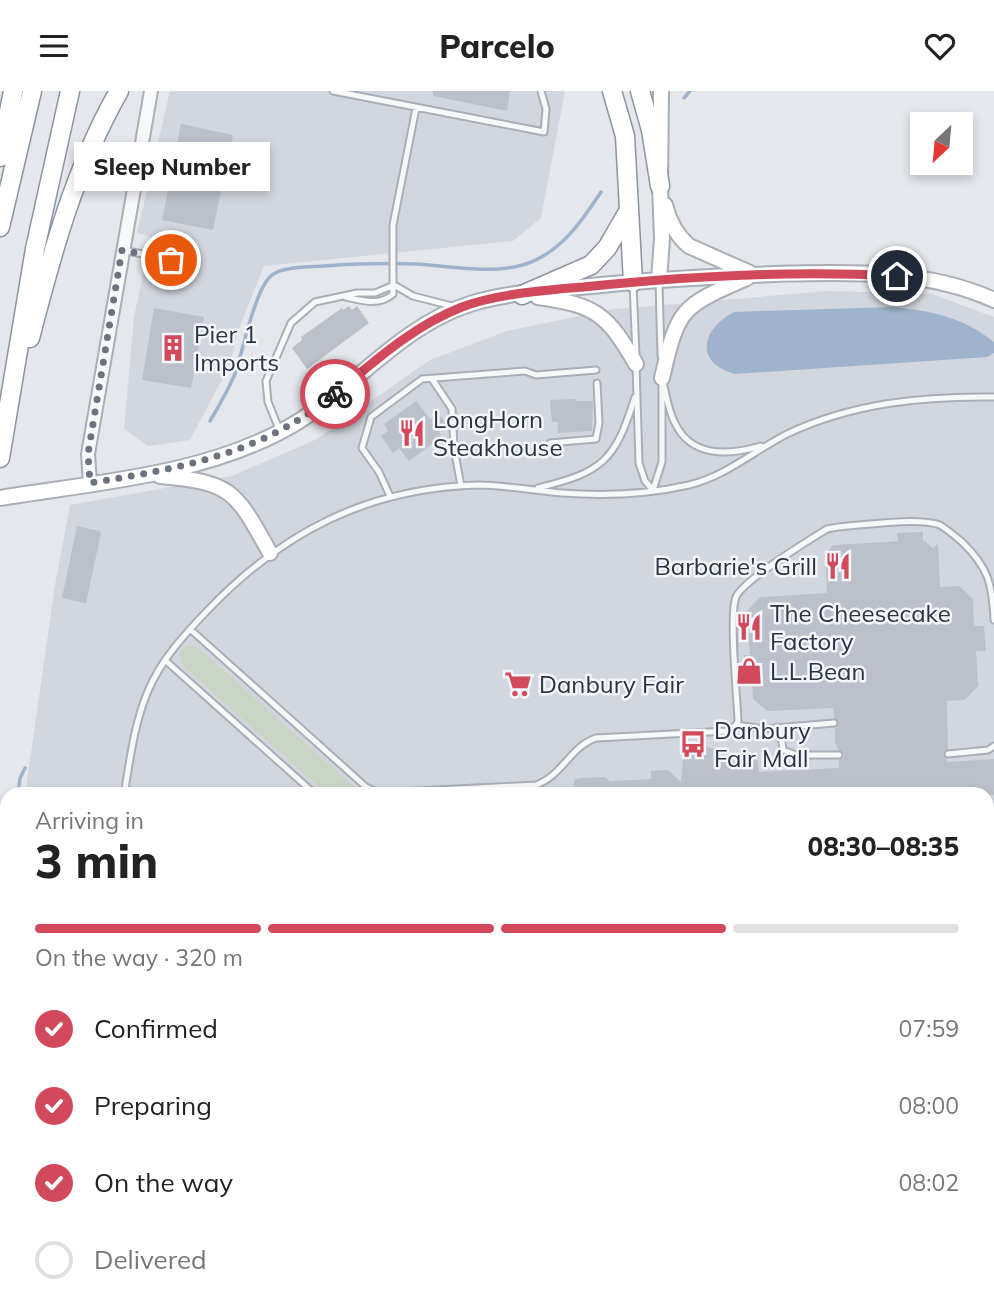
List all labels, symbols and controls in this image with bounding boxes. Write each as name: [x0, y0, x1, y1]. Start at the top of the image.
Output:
text: Parcelo: [439, 26, 555, 66]
icon: menu: [35, 27, 73, 65]
icon: heart: [921, 27, 959, 65]
north arrow: [910, 112, 973, 175]
map controls: [910, 112, 973, 175]
callout: Sleep Number: [73, 141, 269, 190]
text: Sleep Number: [94, 152, 250, 181]
pin: [141, 230, 201, 290]
icon: bag: [152, 241, 190, 279]
pin: [867, 246, 927, 306]
icon: home: [878, 257, 916, 295]
place label: Pier 1 Imports: [194, 319, 279, 377]
building icon: Pier 1 Imports: [158, 333, 188, 363]
courier: [300, 359, 370, 429]
icon: bike: [316, 375, 354, 413]
place label: LongHorn Steakhouse: [433, 404, 563, 462]
restaurant icon: LongHorn Steakhouse: [397, 418, 427, 448]
place label: Barbarie's Grill: [654, 551, 817, 581]
restaurant icon: Barbarie's Grill: [823, 551, 853, 581]
place label: The Cheesecake Factory: [770, 598, 951, 656]
restaurant icon: The Cheesecake Factory: [734, 612, 764, 642]
shop icon: L.L.Bean: [734, 656, 764, 686]
place label: L.L.Bean: [770, 656, 866, 686]
supermarket icon: Danbury Fair: [503, 669, 533, 699]
place label: Danbury Fair: [539, 669, 684, 699]
place label: Danbury Fair Mall: [714, 715, 811, 773]
bus stop icon: Danbury Fair Mall: [678, 729, 708, 759]
text: Arriving in: [35, 806, 144, 835]
text: 08:30–08:35: [808, 830, 959, 863]
text: 3 min: [35, 832, 158, 890]
text: On the way · 320 m: [35, 943, 243, 972]
icon: check: [35, 1010, 73, 1048]
text: Confirmed: [94, 1012, 218, 1045]
text: 07:59: [899, 1014, 959, 1043]
icon: check: [35, 1087, 73, 1125]
text: Preparing: [94, 1089, 212, 1122]
text: 08:00: [899, 1091, 959, 1120]
icon: check: [35, 1164, 73, 1202]
text: On the way: [94, 1166, 233, 1199]
text: 08:02: [899, 1168, 959, 1197]
text: Delivered: [94, 1243, 207, 1276]

